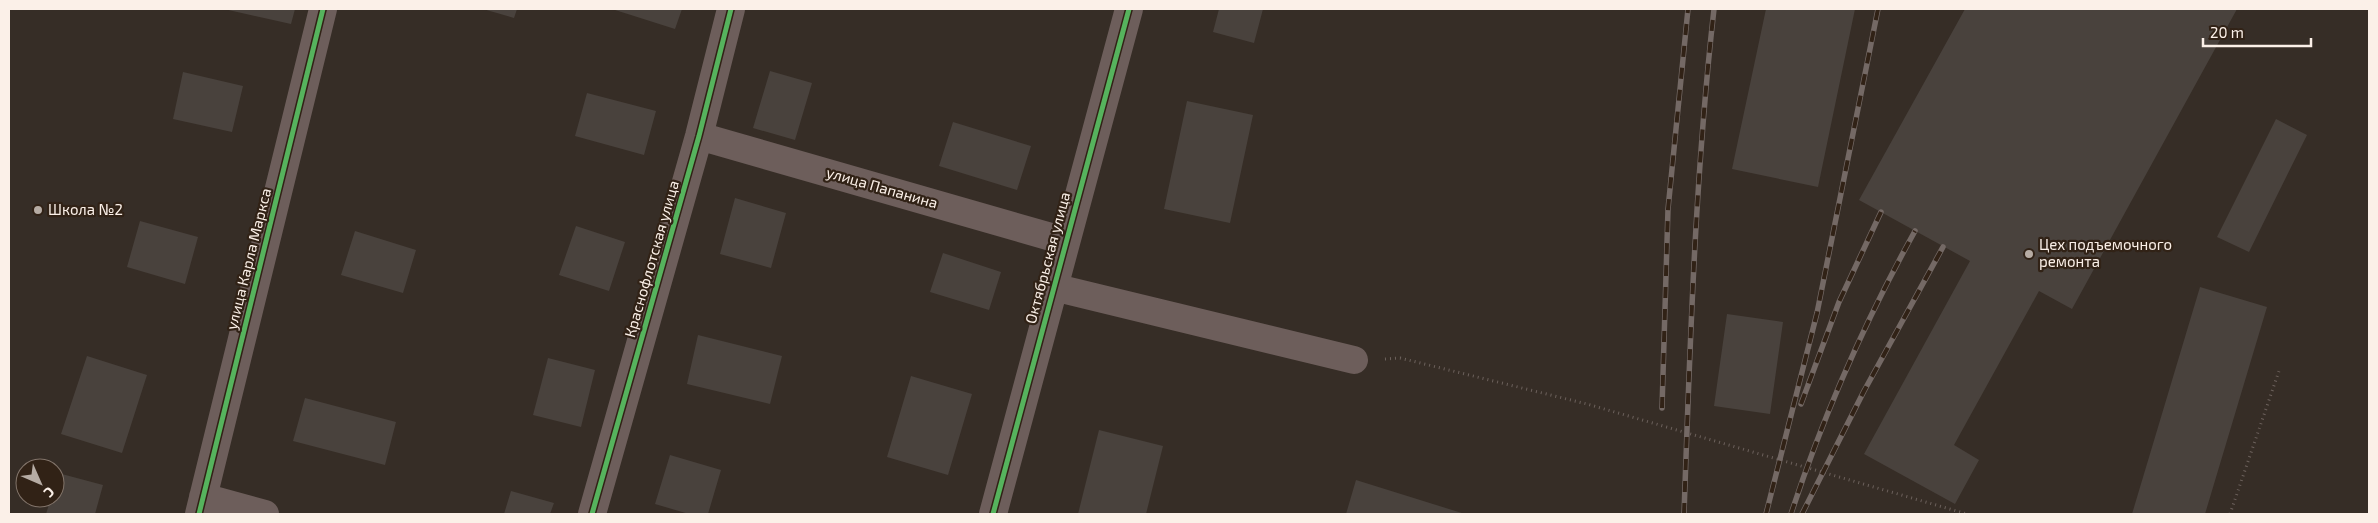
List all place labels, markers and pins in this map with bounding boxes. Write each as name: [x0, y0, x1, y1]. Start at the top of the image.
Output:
place label: Школа №2: [48, 200, 123, 218]
marker: Школа №2: [32, 204, 44, 216]
place label: Цех подъемочного ремонта: [2039, 235, 2172, 270]
marker: Цех подъемочного ремонта: [2023, 248, 2035, 260]

